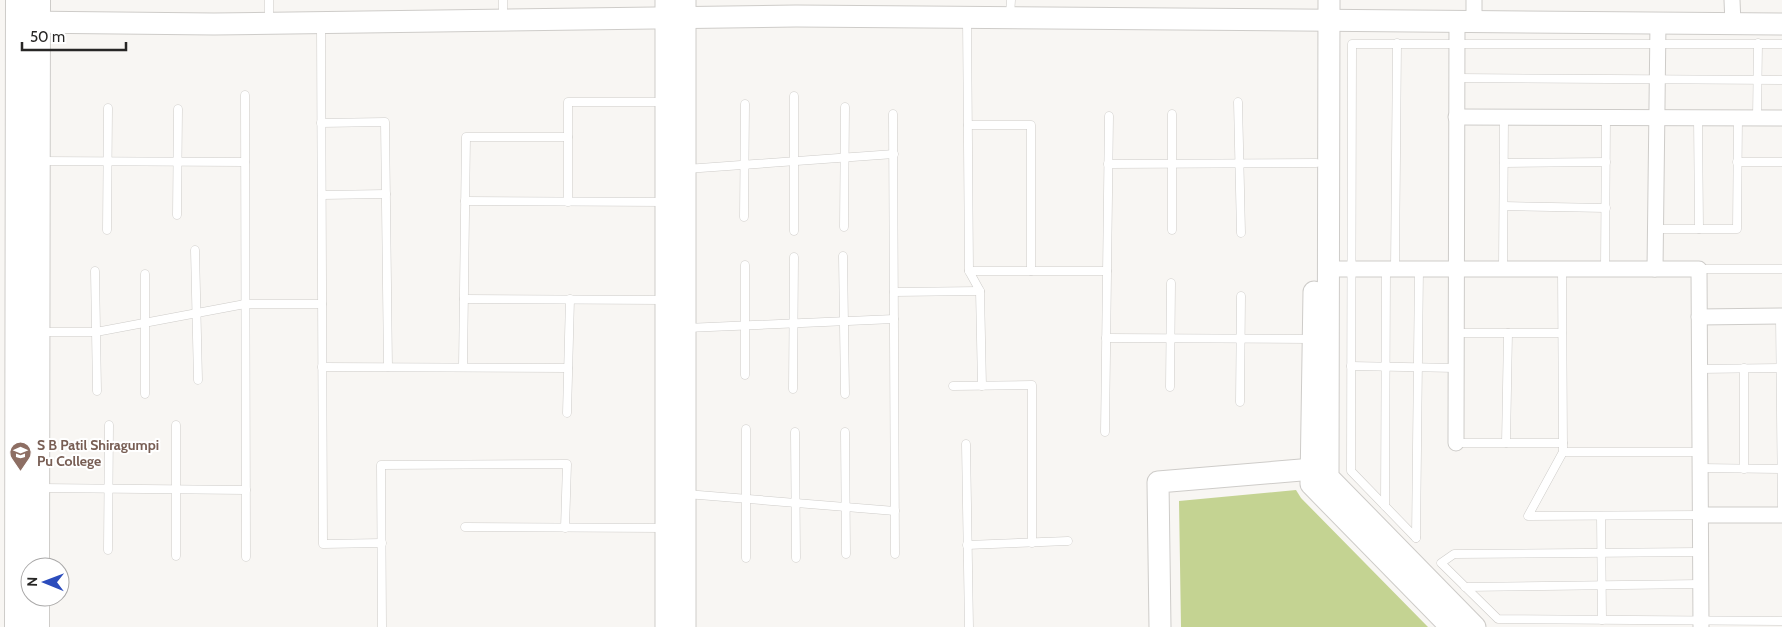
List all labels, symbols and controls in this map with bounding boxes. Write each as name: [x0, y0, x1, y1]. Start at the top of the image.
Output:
scale bar: [22, 20, 126, 52]
text: 50 m: [30, 28, 65, 46]
place label: S B Patil Shiragumpi Pu College: [37, 436, 159, 470]
school or university icon: S B Patil Shiragumpi Pu College: [9, 441, 33, 472]
north arrow: [20, 557, 70, 607]
text: N: [23, 577, 41, 587]

